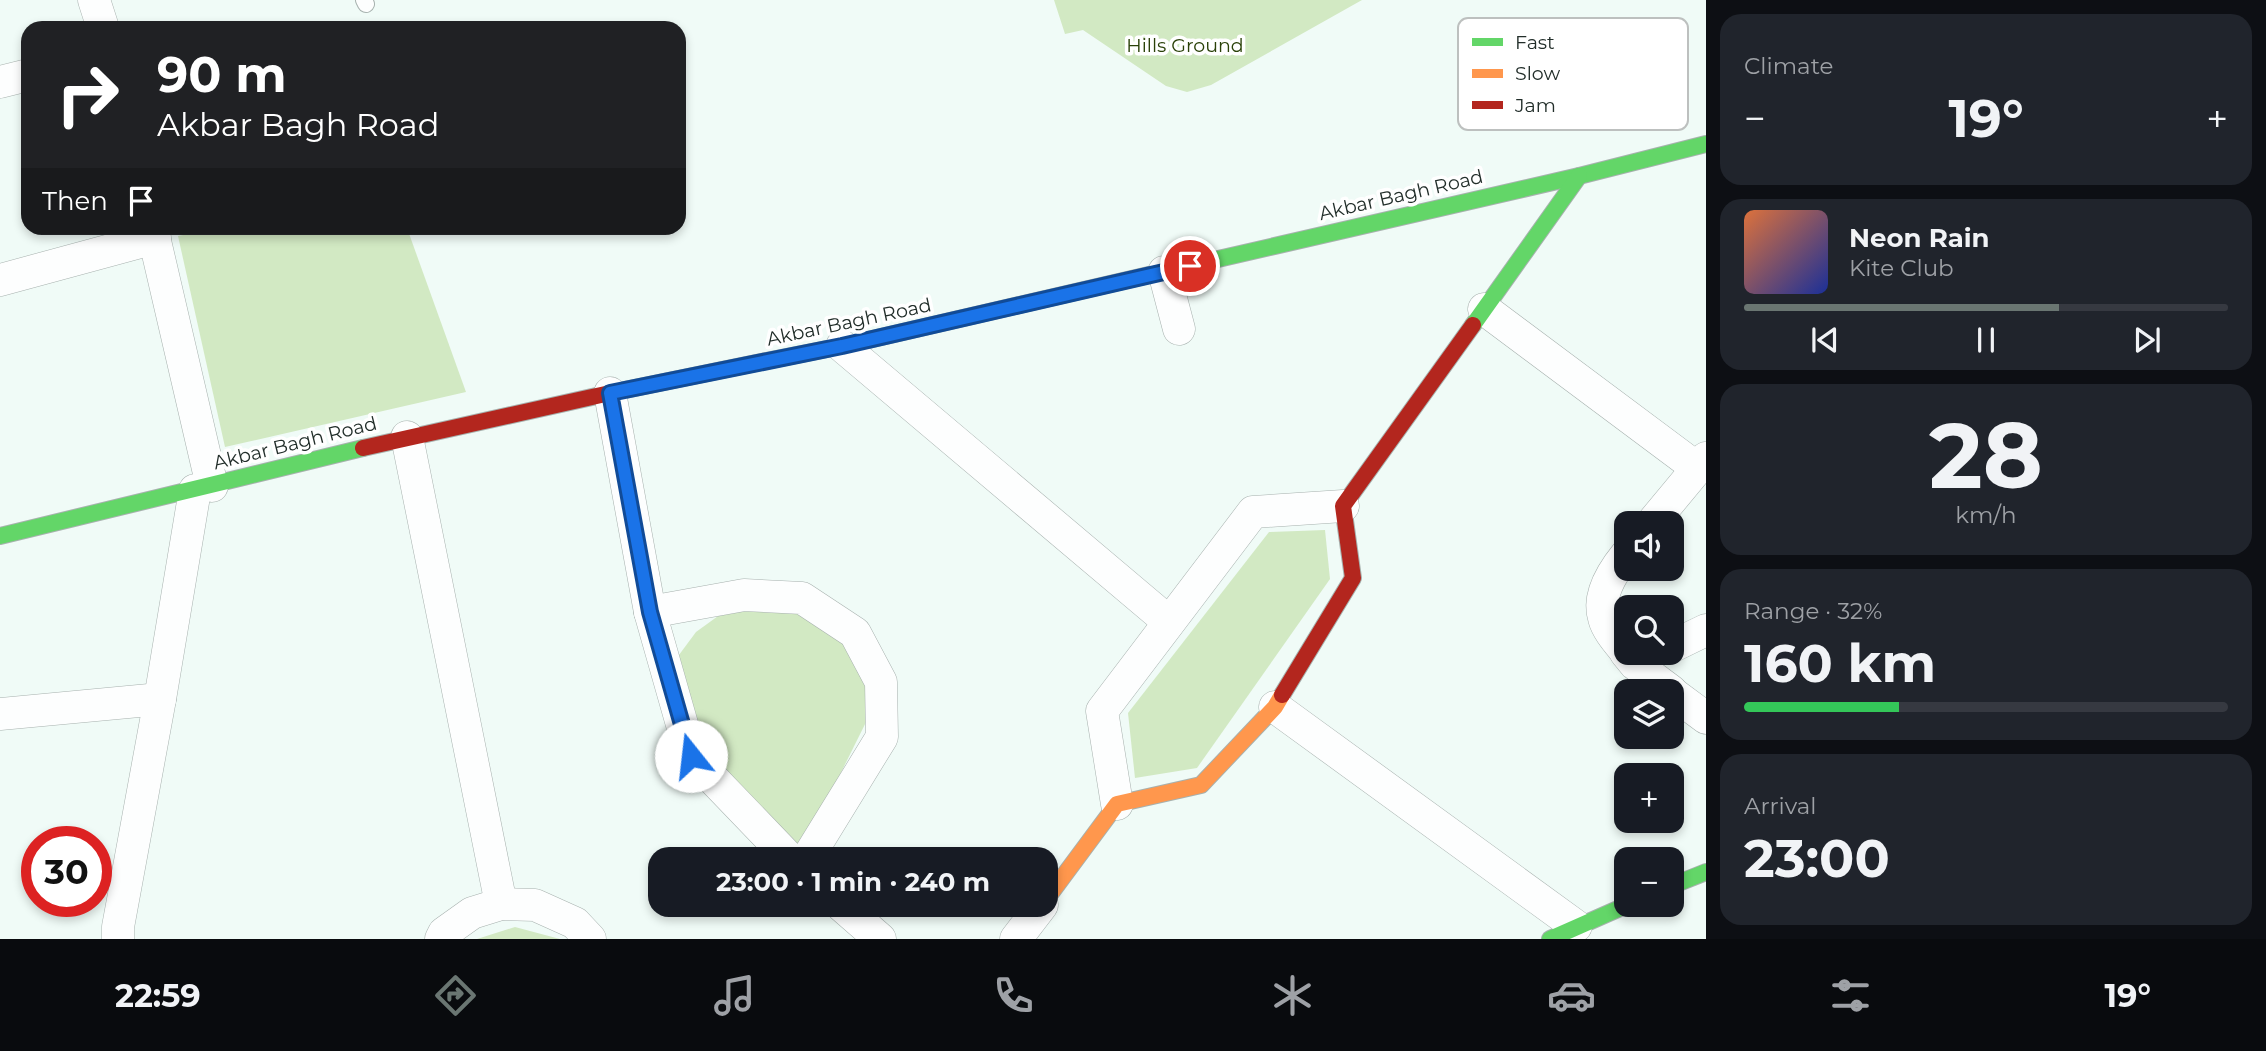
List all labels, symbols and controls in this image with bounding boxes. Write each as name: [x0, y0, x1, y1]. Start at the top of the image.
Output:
legend: [1458, 18, 1688, 130]
text: Fast: [1515, 31, 1555, 54]
park label: Hills Ground: [1126, 34, 1244, 57]
text: 90 m: [157, 45, 287, 104]
icon: right: [42, 49, 133, 140]
text: Climate: [1744, 52, 1833, 80]
text: Slow: [1515, 62, 1560, 85]
text: 19°: [1948, 87, 2024, 150]
text: Jam: [1514, 94, 1556, 117]
text: −: [1744, 95, 1766, 142]
text: +: [2206, 95, 2228, 142]
text: Akbar Bagh Road: [157, 105, 439, 144]
street label: Akbar Bagh Road: [1317, 165, 1485, 225]
icon: arrive: [122, 182, 160, 220]
text: Then: [42, 185, 108, 217]
text: Neon Rain: [1849, 222, 1990, 254]
pin: [1160, 236, 1220, 296]
icon: arrive: [1171, 247, 1209, 285]
text: Kite Club: [1849, 254, 1954, 282]
street label: Akbar Bagh Road: [765, 293, 933, 351]
icon: previous: [1806, 321, 1844, 359]
icon: pause: [1967, 321, 2005, 359]
icon: next: [2128, 321, 2166, 359]
text: 28: [1929, 400, 2043, 511]
street label: Akbar Bagh Road: [211, 412, 379, 474]
text: km/h: [1955, 501, 2017, 529]
map controls: [1614, 511, 1684, 917]
button: sound: [1614, 511, 1684, 581]
button: search: [1614, 595, 1684, 665]
text: Range · 32%: [1744, 597, 1882, 625]
text: 160 km: [1744, 632, 1936, 695]
button: layers: [1614, 679, 1684, 749]
position arrow: [654, 719, 728, 793]
button: +: [1614, 763, 1684, 833]
text: Arrival: [1744, 792, 1817, 820]
speed limit sign: 30: [21, 826, 112, 917]
text: 23:00: [1744, 827, 1890, 890]
button: −: [1614, 847, 1684, 917]
text: 23:00 · 1 min · 240 m: [716, 866, 990, 898]
icon: directions: [431, 971, 480, 1020]
icon: music: [710, 971, 759, 1020]
icon: phone: [989, 971, 1038, 1020]
icon: climate: [1268, 971, 1317, 1020]
icon: car: [1547, 971, 1596, 1020]
icon: filters: [1826, 971, 1875, 1020]
text: 22:59: [115, 976, 201, 1015]
text: 19°: [2105, 976, 2151, 1015]

